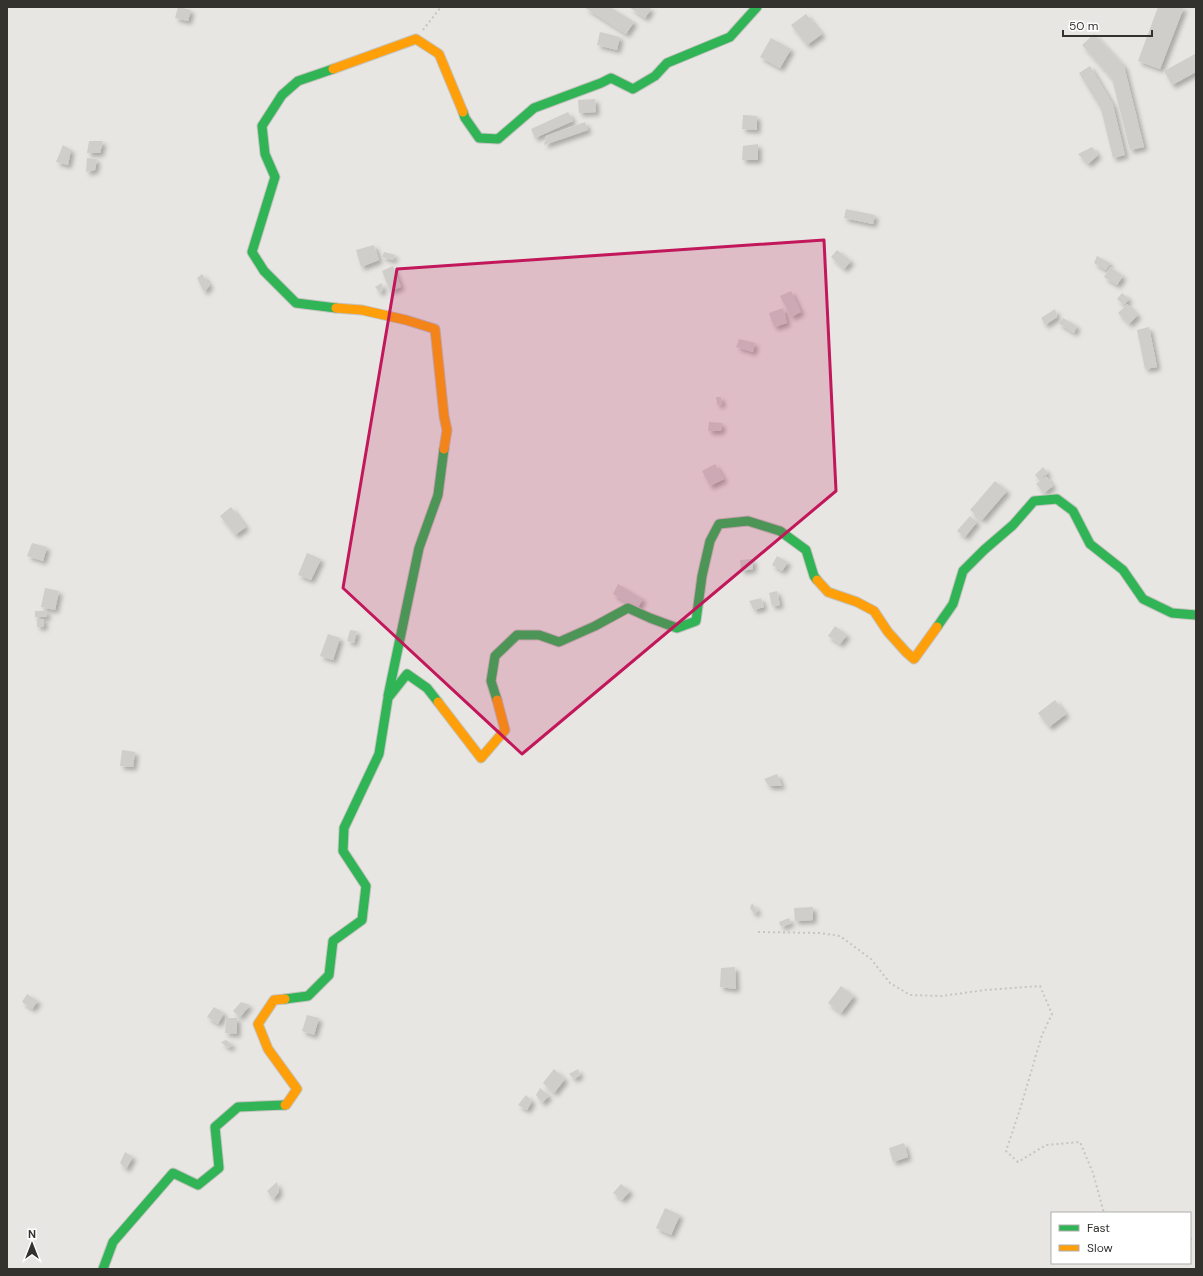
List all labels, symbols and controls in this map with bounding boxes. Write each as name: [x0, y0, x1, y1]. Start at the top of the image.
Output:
scale bar: [1063, 12, 1152, 38]
text: 50 m: [1069, 18, 1098, 34]
legend: [1051, 1212, 1191, 1264]
text: Fast: [1087, 1220, 1110, 1236]
north arrow: [12, 1224, 52, 1264]
text: N: [28, 1227, 36, 1241]
text: Slow: [1087, 1240, 1113, 1256]

